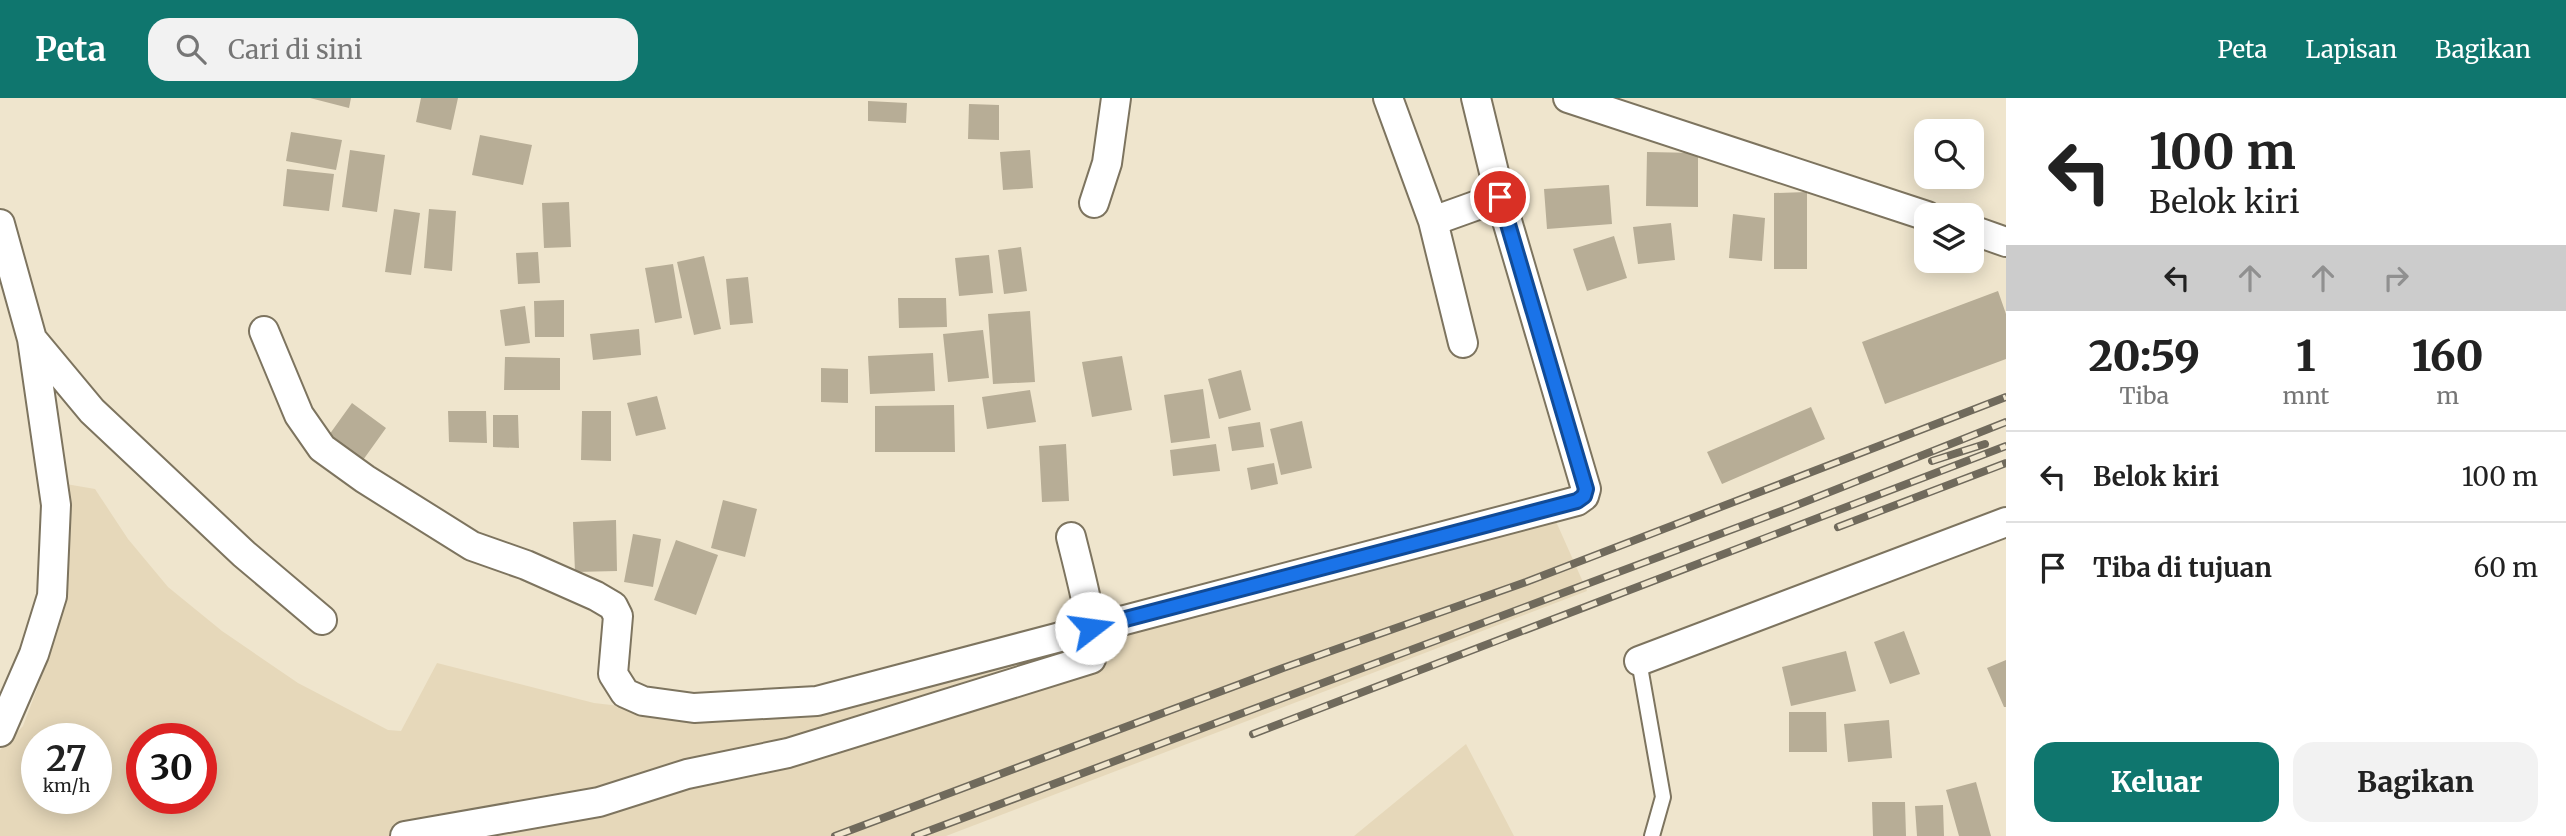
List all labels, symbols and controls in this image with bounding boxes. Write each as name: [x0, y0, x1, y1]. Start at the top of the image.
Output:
search box: [148, 18, 638, 81]
text: Peta: [35, 29, 106, 70]
icon: search: [172, 30, 210, 68]
text: Cari di sini: [228, 33, 362, 66]
text: Peta: [2217, 34, 2267, 65]
text: Lapisan: [2305, 34, 2397, 65]
text: Bagikan: [2435, 34, 2531, 65]
map controls: [1914, 119, 1984, 273]
button: search: [1914, 119, 1984, 189]
text: 100 m: [2149, 121, 2296, 182]
icon: left: [2034, 126, 2125, 217]
pin: [1470, 167, 1530, 227]
icon: arrive: [1481, 178, 1519, 216]
text: Belok kiri: [2149, 182, 2300, 222]
button: layers: [1914, 203, 1984, 273]
icon: left: [2158, 259, 2196, 297]
icon: ahead: [2231, 259, 2269, 297]
icon: ahead: [2304, 259, 2342, 297]
icon: right: [2377, 259, 2415, 297]
text: 20:59: [2088, 330, 2200, 382]
text: 1: [2296, 330, 2316, 382]
text: 160: [2412, 330, 2484, 382]
text: Tiba: [2119, 381, 2169, 410]
text: mnt: [2283, 381, 2329, 410]
text: m: [2436, 381, 2459, 410]
icon: left: [2034, 458, 2072, 496]
text: Belok kiri: [2093, 460, 2219, 493]
text: 100 m: [2462, 460, 2538, 493]
icon: arrive: [2034, 549, 2072, 587]
text: Tiba di tujuan: [2093, 551, 2272, 584]
text: 60 m: [2474, 551, 2538, 584]
position arrow: [1054, 591, 1128, 665]
speed limit sign: 30: [126, 723, 217, 814]
text: 27: [46, 737, 87, 781]
button: Keluar: [2034, 742, 2279, 822]
button: Bagikan: [2293, 742, 2538, 822]
text: km/h: [43, 774, 90, 797]

